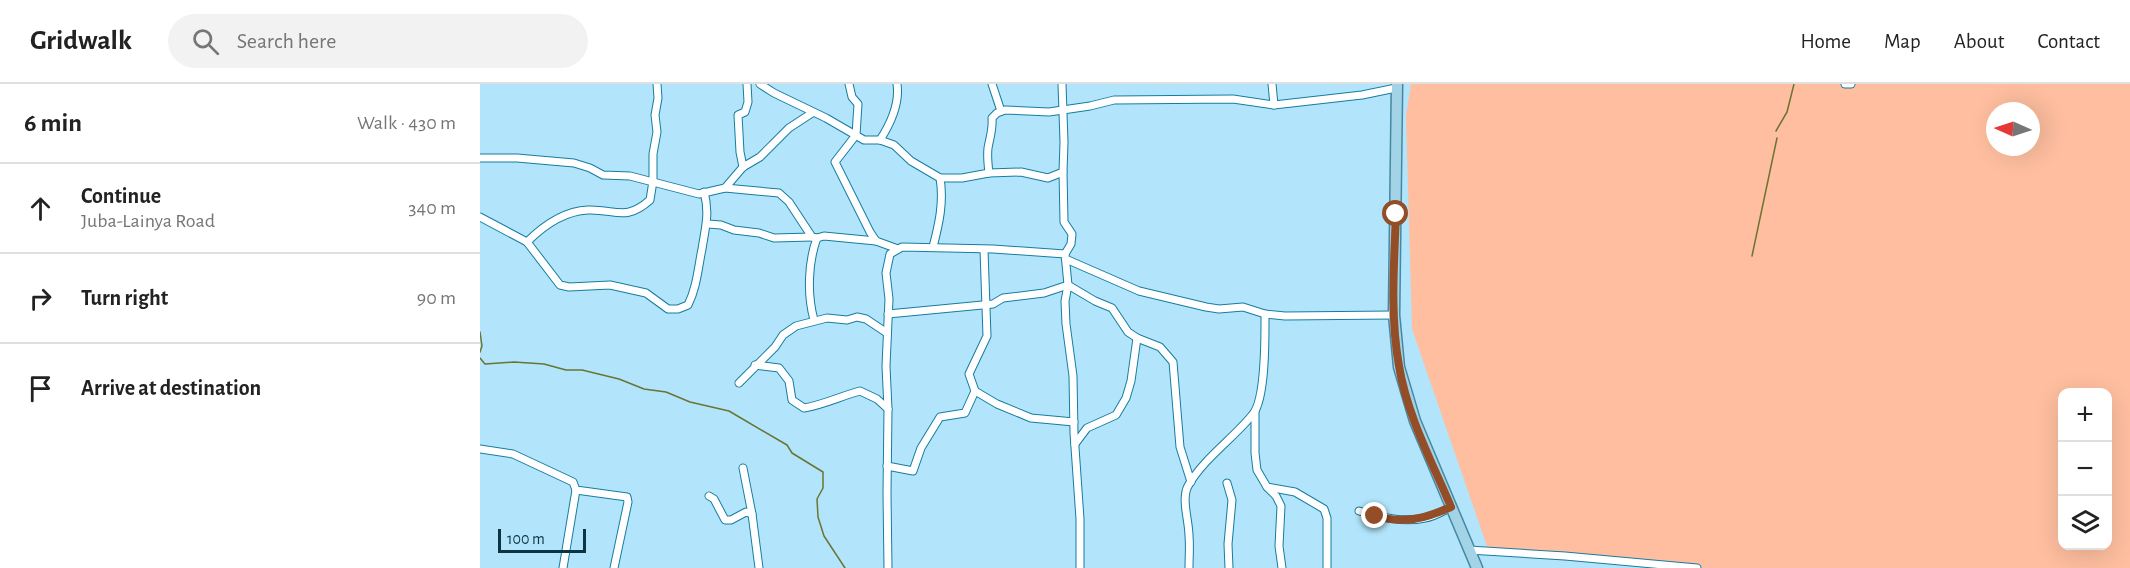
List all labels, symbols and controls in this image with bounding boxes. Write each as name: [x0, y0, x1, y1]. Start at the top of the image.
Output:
search box: [168, 14, 588, 68]
icon: search: [189, 25, 222, 58]
text: Gridwalk: [30, 27, 132, 55]
text: Search here: [237, 30, 336, 52]
text: Home: [1800, 31, 1851, 52]
text: Map: [1884, 31, 1921, 52]
text: About: [1954, 31, 2004, 52]
text: Contact: [2037, 31, 2100, 52]
north arrow: [1986, 102, 2040, 156]
text: 6 min: [24, 110, 82, 136]
text: Walk · 430 m: [357, 113, 456, 133]
text: Continue: [81, 185, 161, 207]
icon: ahead: [24, 192, 57, 225]
text: 340 m: [408, 198, 456, 218]
route start: [1382, 200, 1408, 226]
text: Juba-Lainya Road: [81, 211, 215, 231]
icon: right: [24, 282, 57, 315]
text: Turn right: [81, 287, 168, 309]
text: 90 m: [417, 288, 456, 308]
icon: arrive: [24, 372, 57, 405]
text: Arrive at destination: [81, 377, 261, 399]
map controls: [2058, 388, 2112, 550]
button: +: [2058, 388, 2112, 442]
button: −: [2058, 442, 2112, 496]
button: layers: [2058, 496, 2112, 550]
route end: [1361, 502, 1387, 528]
scale bar: [498, 526, 586, 554]
text: 100 m: [507, 531, 545, 547]

